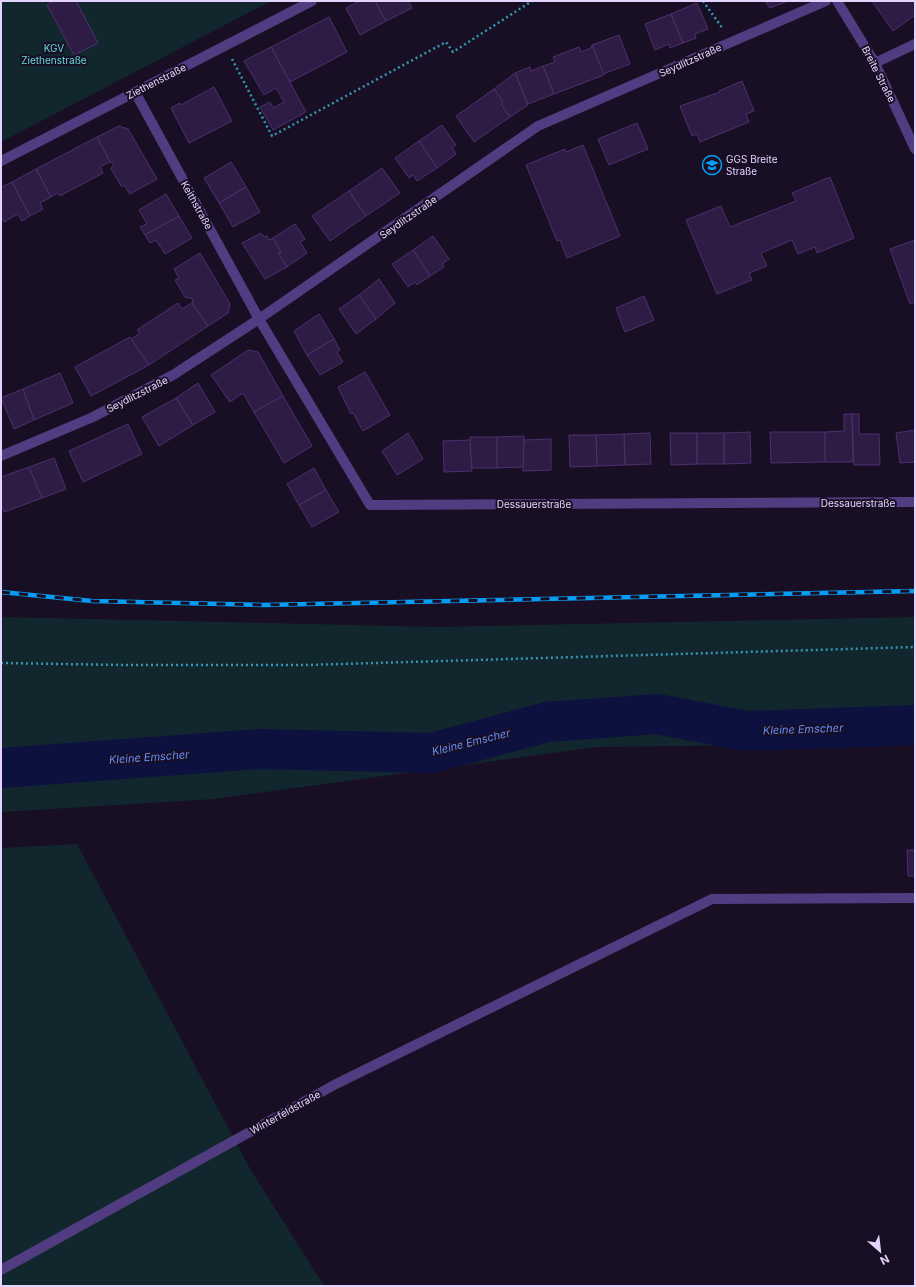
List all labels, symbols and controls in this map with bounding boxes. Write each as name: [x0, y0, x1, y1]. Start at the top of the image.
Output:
street label: Seydlitzstraße: [657, 41, 723, 79]
park label: KGV Ziethenstraße: [21, 42, 87, 66]
street label: Breite Straße: [860, 44, 898, 104]
street label: Ziethenstraße: [124, 61, 188, 101]
place label: GGS Breite Straße: [726, 153, 778, 177]
school or university icon: GGS Breite Straße: [701, 154, 723, 176]
street label: Keithstraße: [179, 179, 215, 232]
street label: Seydlitzstraße: [377, 193, 439, 241]
street label: Seydlitzstraße: [104, 373, 170, 415]
street label: Dessauerstraße: [821, 497, 895, 509]
street label: Dessauerstraße: [497, 498, 571, 510]
water label: Kleine Emscher: [763, 721, 844, 737]
water label: Kleine Emscher: [430, 725, 512, 759]
water label: Kleine Emscher: [108, 747, 190, 767]
street label: Winterfeldstraße: [248, 1088, 323, 1136]
north arrow: [860, 1231, 900, 1271]
text: N: [878, 1252, 892, 1268]

